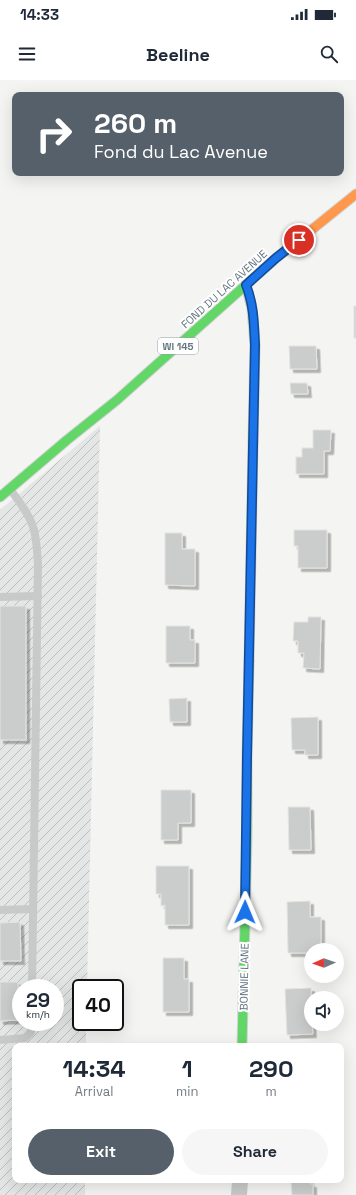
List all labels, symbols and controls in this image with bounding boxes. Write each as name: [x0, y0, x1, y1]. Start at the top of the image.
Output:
text: 14:33: [20, 5, 59, 24]
icon: menu: [16, 43, 38, 65]
text: Beeline: [146, 43, 210, 66]
icon: search: [318, 43, 340, 65]
text: 260 m: [94, 105, 177, 141]
icon: right: [28, 108, 80, 160]
text: Fond du Lac Avenue: [94, 140, 268, 163]
pin: [282, 223, 316, 257]
icon: arrive: [288, 229, 310, 251]
street label: FOND DU LAC AVENUE: [178, 247, 270, 331]
road number: WI 145: [158, 338, 198, 354]
position arrow: [224, 891, 266, 933]
street label: BONNIE LANE: [236, 943, 252, 1011]
north arrow: [304, 943, 344, 983]
map controls: [304, 943, 344, 1031]
speed limit sign: 40: [72, 979, 124, 1031]
text: 29: [26, 987, 50, 1013]
button: sound: [304, 991, 344, 1031]
text: km/h: [26, 1008, 50, 1021]
text: 14:34: [62, 1053, 126, 1084]
text: 1: [182, 1053, 193, 1084]
text: 290: [249, 1053, 293, 1084]
text: Arrival: [75, 1083, 113, 1100]
text: min: [176, 1083, 198, 1100]
text: m: [266, 1083, 277, 1100]
button: Exit: [28, 1129, 174, 1175]
button: Share: [182, 1129, 328, 1175]

